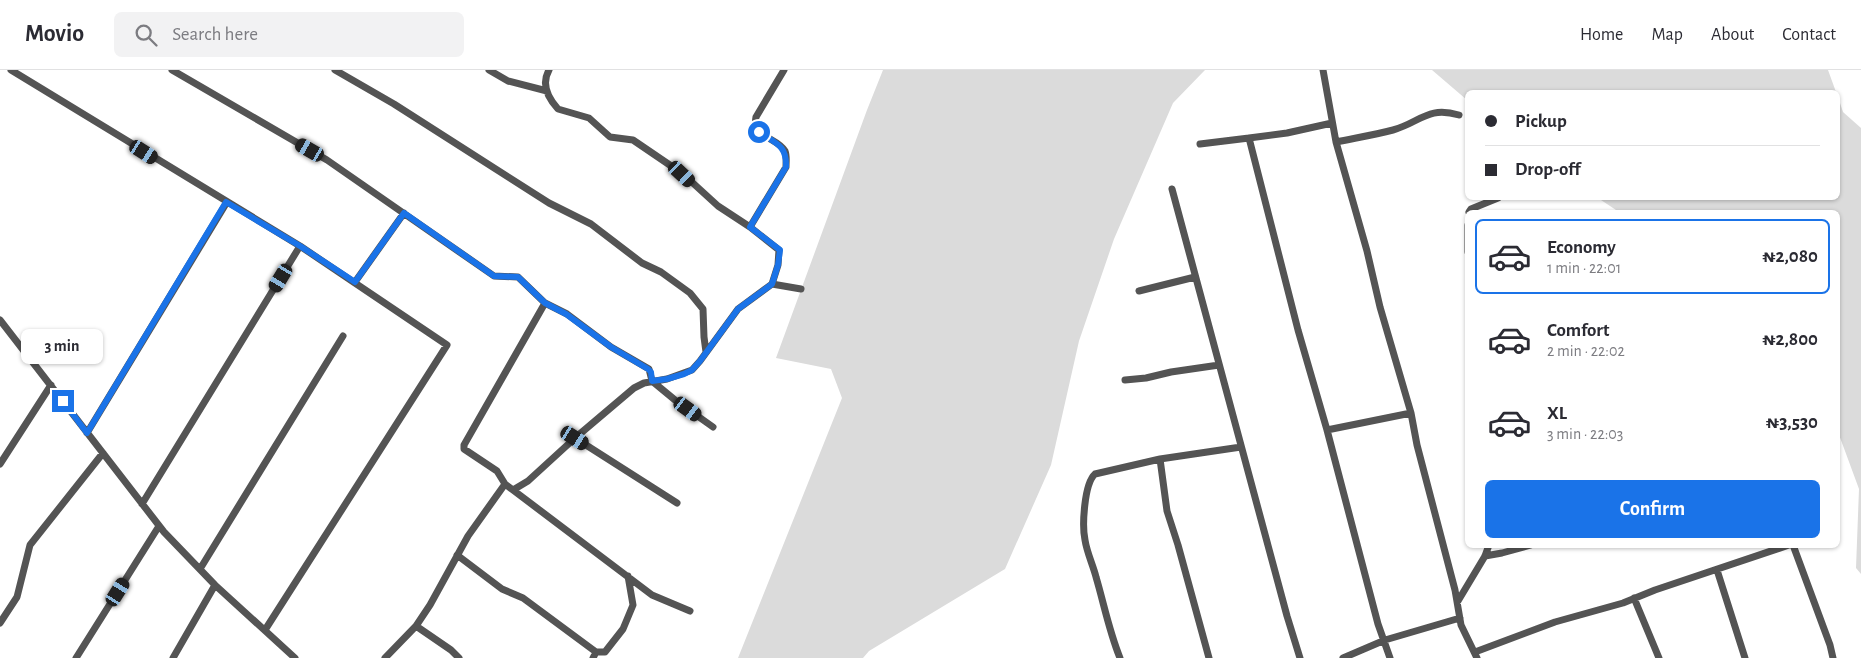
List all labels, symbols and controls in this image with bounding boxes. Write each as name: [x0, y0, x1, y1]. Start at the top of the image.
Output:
search box: [114, 12, 464, 57]
icon: search: [132, 21, 160, 49]
text: Movio: [25, 22, 84, 46]
text: Search here: [172, 25, 258, 44]
text: Home: [1580, 26, 1623, 44]
text: Map: [1651, 26, 1683, 44]
text: About: [1711, 26, 1754, 44]
text: Contact: [1782, 26, 1836, 44]
text: Pickup: [1515, 112, 1567, 131]
route start: [748, 121, 770, 143]
car: [293, 136, 326, 164]
car: [127, 138, 160, 166]
car: [665, 158, 698, 190]
text: Drop-off: [1515, 160, 1580, 179]
icon: car: [1487, 234, 1532, 279]
text: Economy: [1547, 238, 1616, 257]
text: ₦2,080: [1762, 247, 1818, 266]
text: 1 min · 22:01: [1547, 260, 1621, 276]
car: [266, 261, 295, 295]
icon: car: [1487, 317, 1532, 362]
text: Comfort: [1547, 321, 1609, 340]
callout: 3 min: [22, 328, 104, 364]
text: ₦2,800: [1762, 330, 1818, 349]
text: 3 min: [45, 338, 79, 354]
text: 2 min · 22:02: [1547, 343, 1625, 359]
route end: [52, 390, 74, 412]
car: [671, 394, 704, 424]
icon: car: [1487, 400, 1532, 445]
text: XL: [1547, 404, 1567, 423]
text: ₦3,530: [1766, 413, 1818, 432]
car: [558, 424, 591, 452]
text: 3 min · 22:03: [1547, 426, 1623, 442]
button: Confirm: [1485, 480, 1820, 538]
car: [103, 575, 132, 609]

